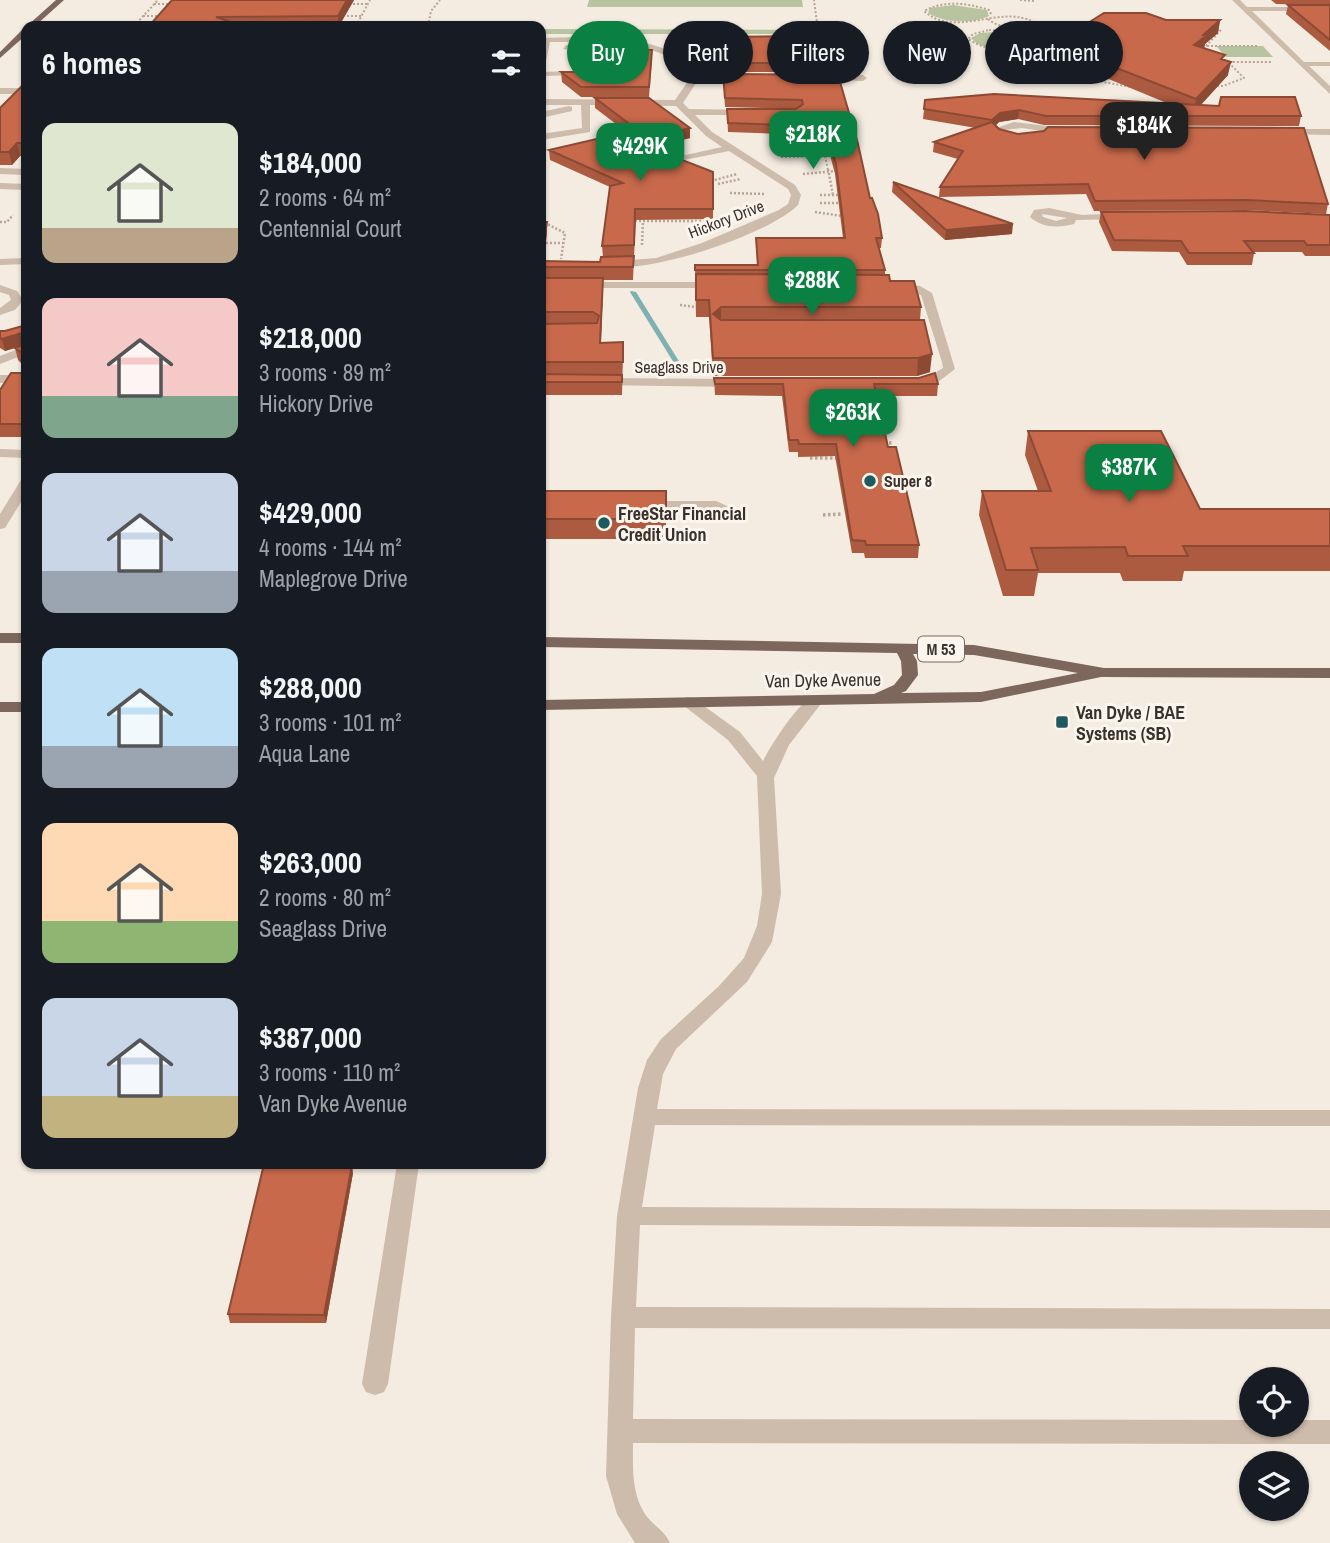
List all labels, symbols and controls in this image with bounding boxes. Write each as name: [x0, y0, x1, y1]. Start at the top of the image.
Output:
chip: Buy: [567, 21, 649, 84]
chip: Rent: [663, 21, 753, 84]
chip: Filters: [767, 21, 869, 84]
chip: New: [883, 21, 971, 84]
chip: Apartment: [985, 21, 1123, 84]
text: 6 homes: [42, 43, 142, 83]
icon: filters: [487, 44, 525, 82]
pin: $184K: [1095, 102, 1193, 162]
text: $184K: [1116, 109, 1172, 140]
pin: $218K: [764, 111, 862, 171]
text: $218K: [785, 118, 841, 149]
pin: $429K: [591, 124, 689, 183]
text: $429K: [612, 130, 668, 161]
text: $184,000: [259, 142, 362, 182]
icon: home: [98, 151, 182, 235]
text: 2 rooms · 64 m²: [259, 182, 391, 213]
street label: Hickory Drive: [685, 194, 767, 244]
text: Centennial Court: [259, 213, 402, 244]
pin: $288K: [763, 258, 861, 317]
text: $288K: [784, 264, 840, 295]
text: $218,000: [259, 317, 362, 357]
icon: home: [98, 326, 182, 410]
street label: Seaglass Drive: [635, 356, 723, 378]
text: 3 rooms · 89 m²: [259, 357, 391, 388]
text: Hickory Drive: [259, 388, 373, 419]
pin: $263K: [804, 390, 902, 449]
text: $263K: [825, 396, 881, 427]
pin: $387K: [1080, 444, 1178, 504]
text: $387K: [1101, 451, 1157, 482]
place label: Super 8: [884, 470, 932, 492]
marker: Super 8: [862, 473, 878, 489]
text: $429,000: [259, 492, 362, 532]
icon: home: [98, 501, 182, 585]
place label: FreeStar Financial Credit Union: [618, 501, 746, 547]
marker: FreeStar Financial Credit Union: [596, 515, 612, 531]
text: 4 rooms · 144 m²: [259, 532, 402, 563]
text: Maplegrove Drive: [259, 563, 408, 594]
road number: M 53: [918, 636, 964, 662]
street label: Van Dyke Avenue: [765, 666, 881, 694]
text: $288,000: [259, 667, 362, 707]
icon: home: [98, 676, 182, 760]
place label: Van Dyke / BAE Systems (SB): [1076, 700, 1185, 746]
text: 3 rooms · 101 m²: [259, 707, 402, 738]
marker: Van Dyke / BAE Systems (SB): [1054, 714, 1070, 730]
text: Aqua Lane: [259, 738, 350, 769]
text: $263,000: [259, 842, 362, 882]
icon: home: [98, 851, 182, 935]
text: 2 rooms · 80 m²: [259, 882, 391, 913]
text: Seaglass Drive: [259, 913, 387, 944]
text: $387,000: [259, 1017, 362, 1057]
icon: home: [98, 1026, 182, 1110]
text: 3 rooms · 110 m²: [259, 1057, 400, 1088]
text: Van Dyke Avenue: [259, 1088, 407, 1119]
map controls: [1239, 1367, 1309, 1521]
button: locate: [1239, 1367, 1309, 1437]
button: layers: [1239, 1451, 1309, 1521]

